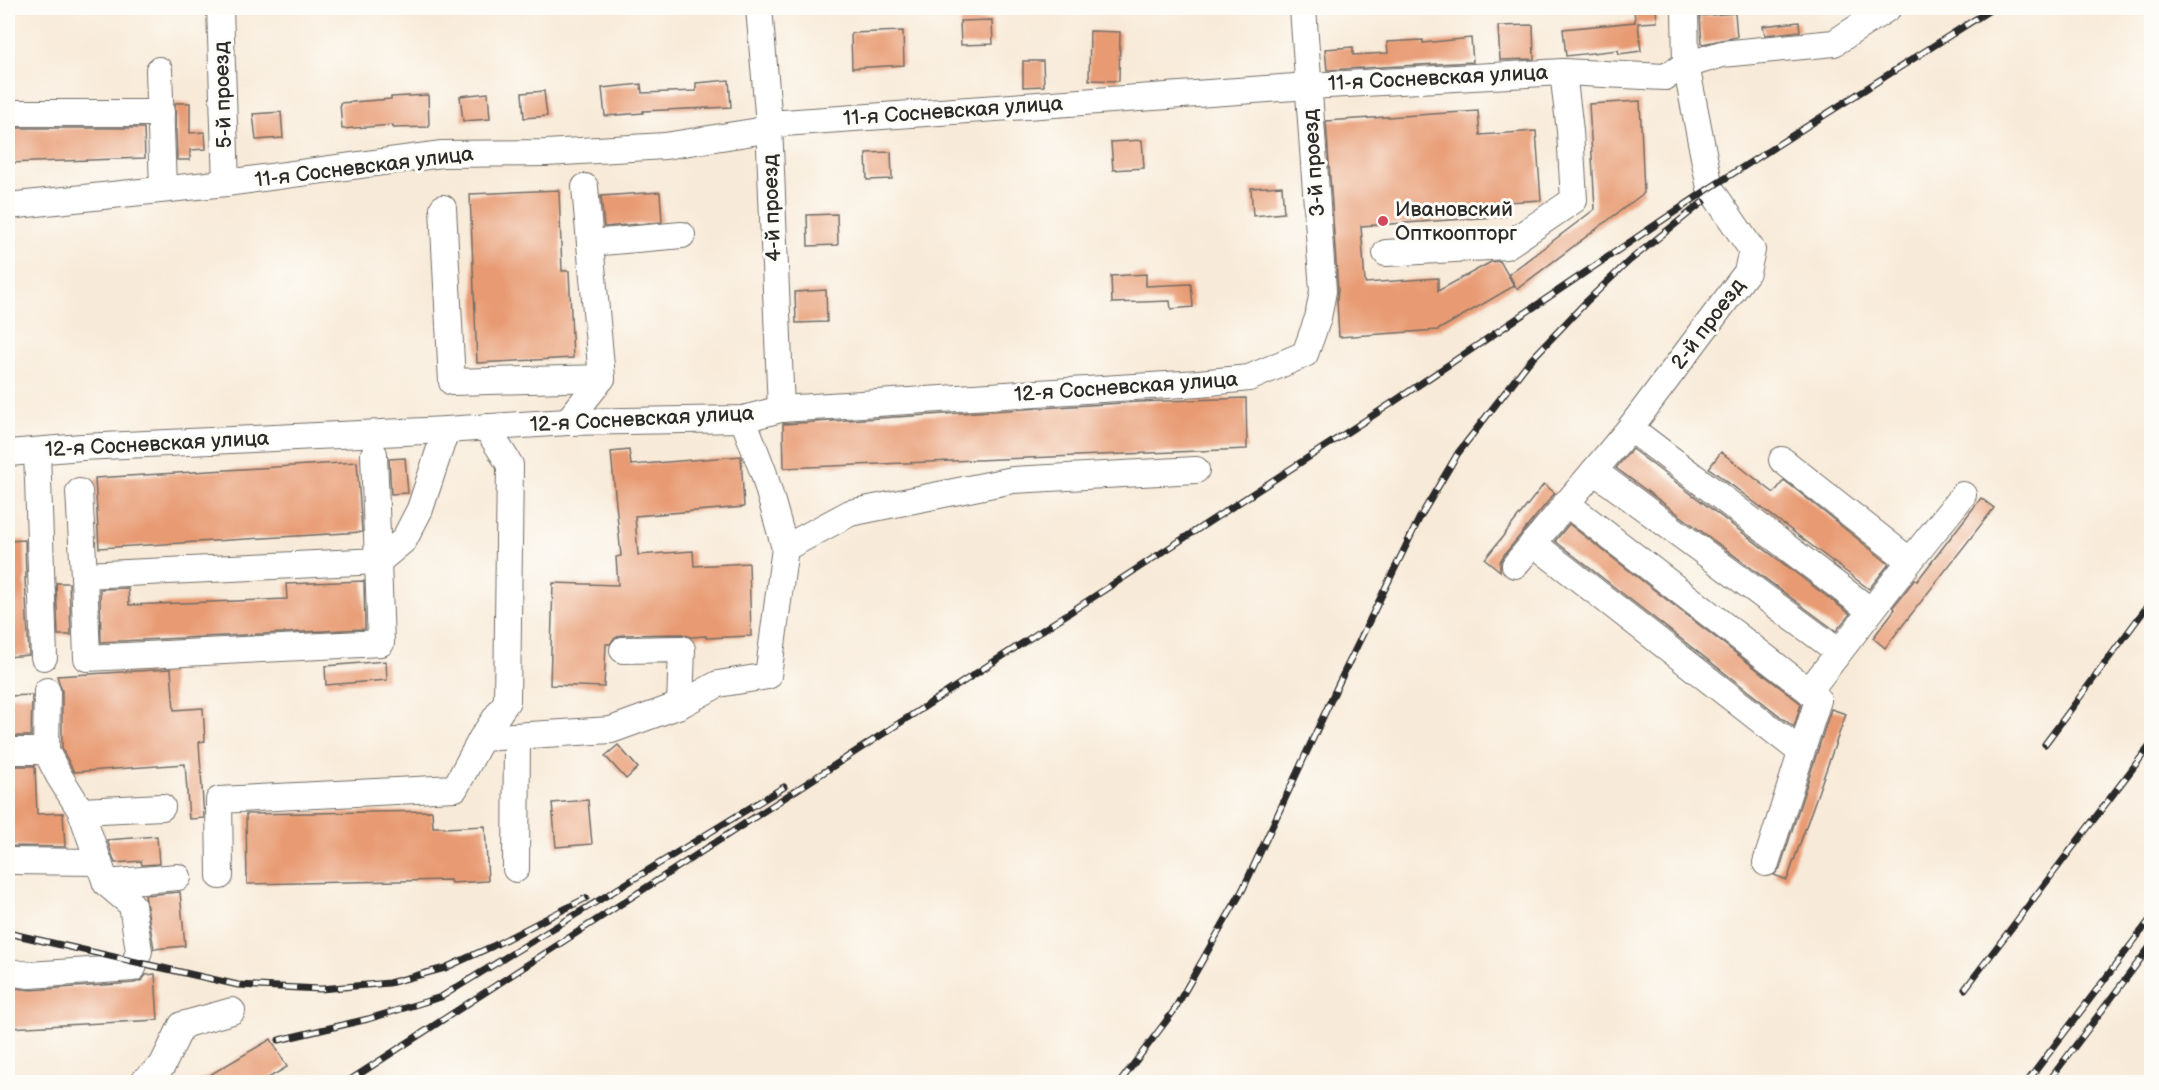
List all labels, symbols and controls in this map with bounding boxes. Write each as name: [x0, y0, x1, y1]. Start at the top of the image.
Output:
street label: 5-й проезд: [209, 41, 237, 149]
street label: 11-я Сосневская улица: [1327, 60, 1549, 96]
street label: 11-я Сосневская улица: [842, 91, 1064, 131]
street label: 3-й проезд: [1298, 108, 1330, 218]
street label: 11-я Сосневская улица: [253, 141, 475, 193]
street label: 4-й проезд: [758, 154, 786, 262]
place label: Ивановский Опткоопторг: [1395, 197, 1517, 246]
marker: Ивановский Опткоопторг: [1376, 214, 1390, 228]
street label: 2-й проезд: [1666, 273, 1750, 374]
street label: 12-я Сосневская улица: [1013, 367, 1239, 407]
street label: 12-я Сосневская улица: [529, 401, 755, 437]
street label: 12-я Сосневская улица: [44, 426, 270, 462]

